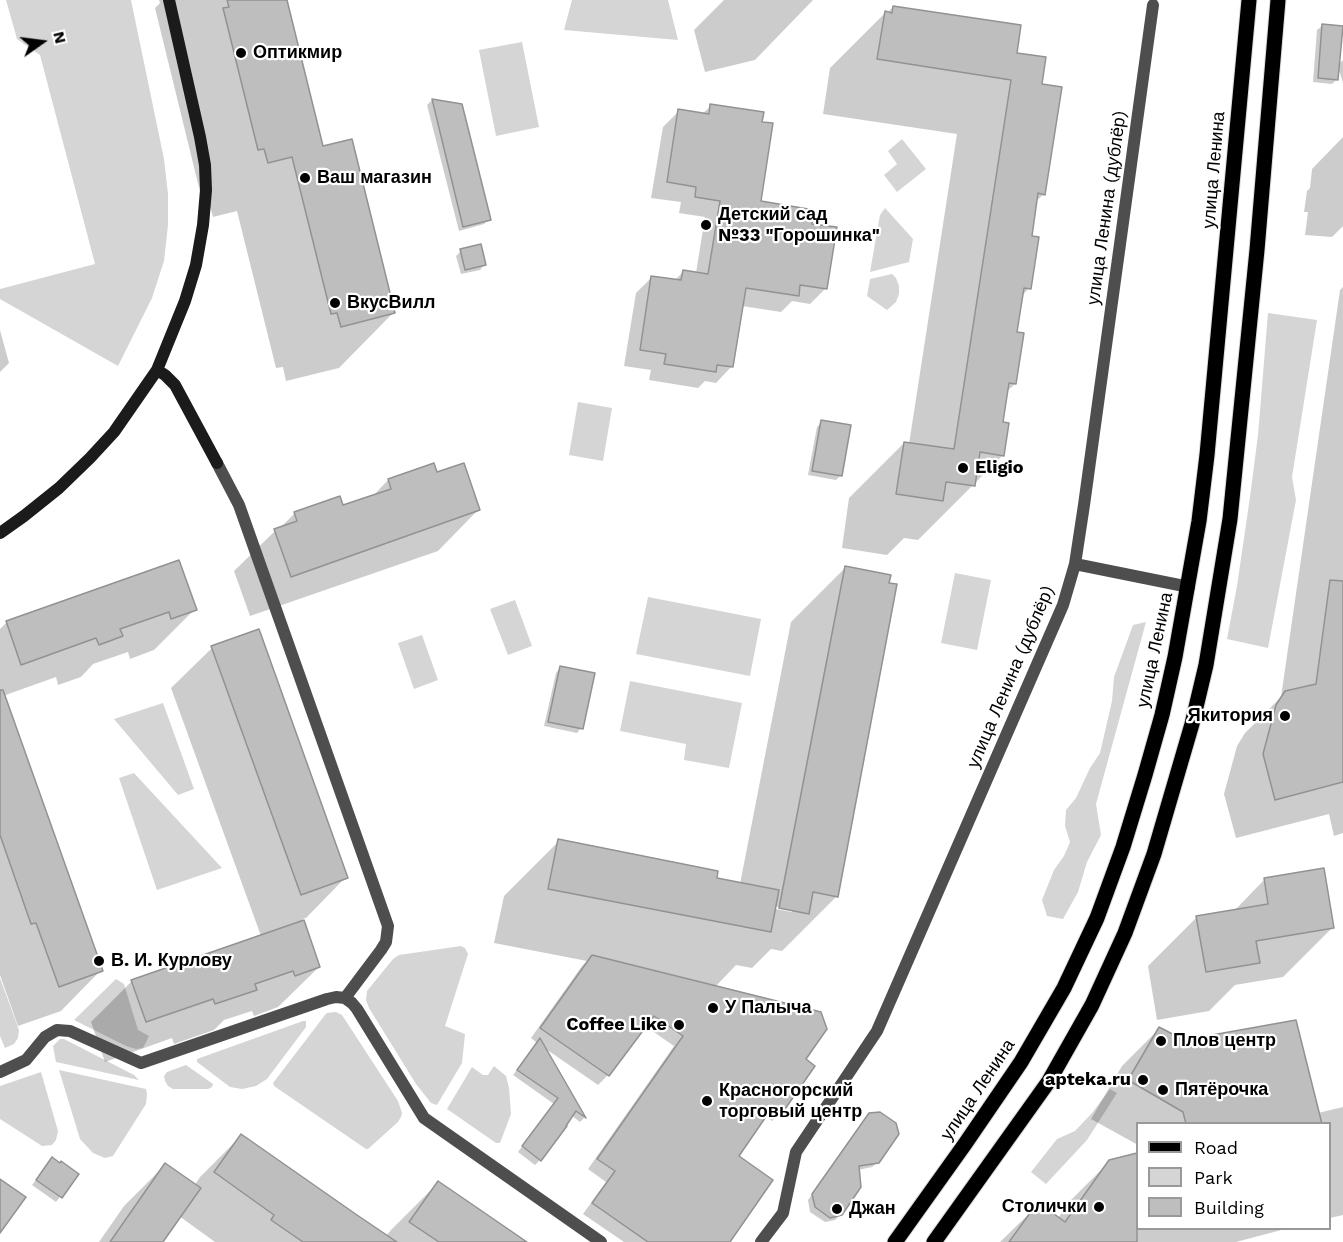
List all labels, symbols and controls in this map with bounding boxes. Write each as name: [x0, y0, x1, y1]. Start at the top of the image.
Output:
north arrow: [12, 12, 72, 72]
text: N: [49, 29, 71, 46]
place label: Оптикмир: [253, 42, 342, 64]
marker: Оптикмир: [234, 46, 248, 60]
street label: улица Ленина (дублёр): [1083, 110, 1131, 306]
street label: улица Ленина: [1198, 111, 1230, 229]
place label: Ваш магазин: [317, 167, 432, 189]
marker: Ваш магазин: [298, 171, 312, 185]
place label: Детский сад №33 "Горошинка": [718, 204, 880, 246]
marker: Детский сад №33 "Горошинка": [699, 218, 713, 232]
place label: ВкусВилл: [347, 292, 436, 314]
marker: ВкусВилл: [328, 296, 342, 310]
place label: Eligio: [975, 457, 1024, 479]
marker: Eligio: [956, 461, 970, 475]
street label: улица Ленина (дублёр): [963, 583, 1059, 771]
street label: улица Ленина: [1132, 590, 1178, 710]
place label: Якитория: [1188, 705, 1273, 727]
marker: Якитория: [1278, 709, 1292, 723]
place label: В. И. Курлову: [111, 950, 232, 972]
marker: В. И. Курлову: [92, 954, 106, 968]
place label: У Палыча: [725, 997, 812, 1019]
marker: У Палыча: [706, 1001, 720, 1015]
place label: Coffee Like: [566, 1014, 667, 1036]
marker: Coffee Like: [672, 1018, 686, 1032]
place label: Плов центр: [1173, 1030, 1276, 1052]
marker: Плов центр: [1154, 1034, 1168, 1048]
street label: улица Ленина: [936, 1035, 1020, 1145]
place label: apteka.ru: [1045, 1069, 1131, 1091]
marker: apteka.ru: [1136, 1073, 1150, 1087]
place label: Пятёрочка: [1175, 1079, 1268, 1101]
place label: Красногорский торговый центр: [719, 1080, 862, 1122]
marker: Пятёрочка: [1156, 1083, 1170, 1097]
marker: Красногорский торговый центр: [700, 1094, 714, 1108]
legend: [1136, 1122, 1331, 1230]
text: Road: [1194, 1137, 1238, 1158]
text: Park: [1194, 1167, 1233, 1188]
place label: Столички: [1002, 1196, 1087, 1218]
text: Building: [1194, 1197, 1264, 1218]
place label: Джан: [849, 1198, 896, 1220]
marker: Столички: [1092, 1200, 1106, 1214]
marker: Джан: [830, 1202, 844, 1216]

